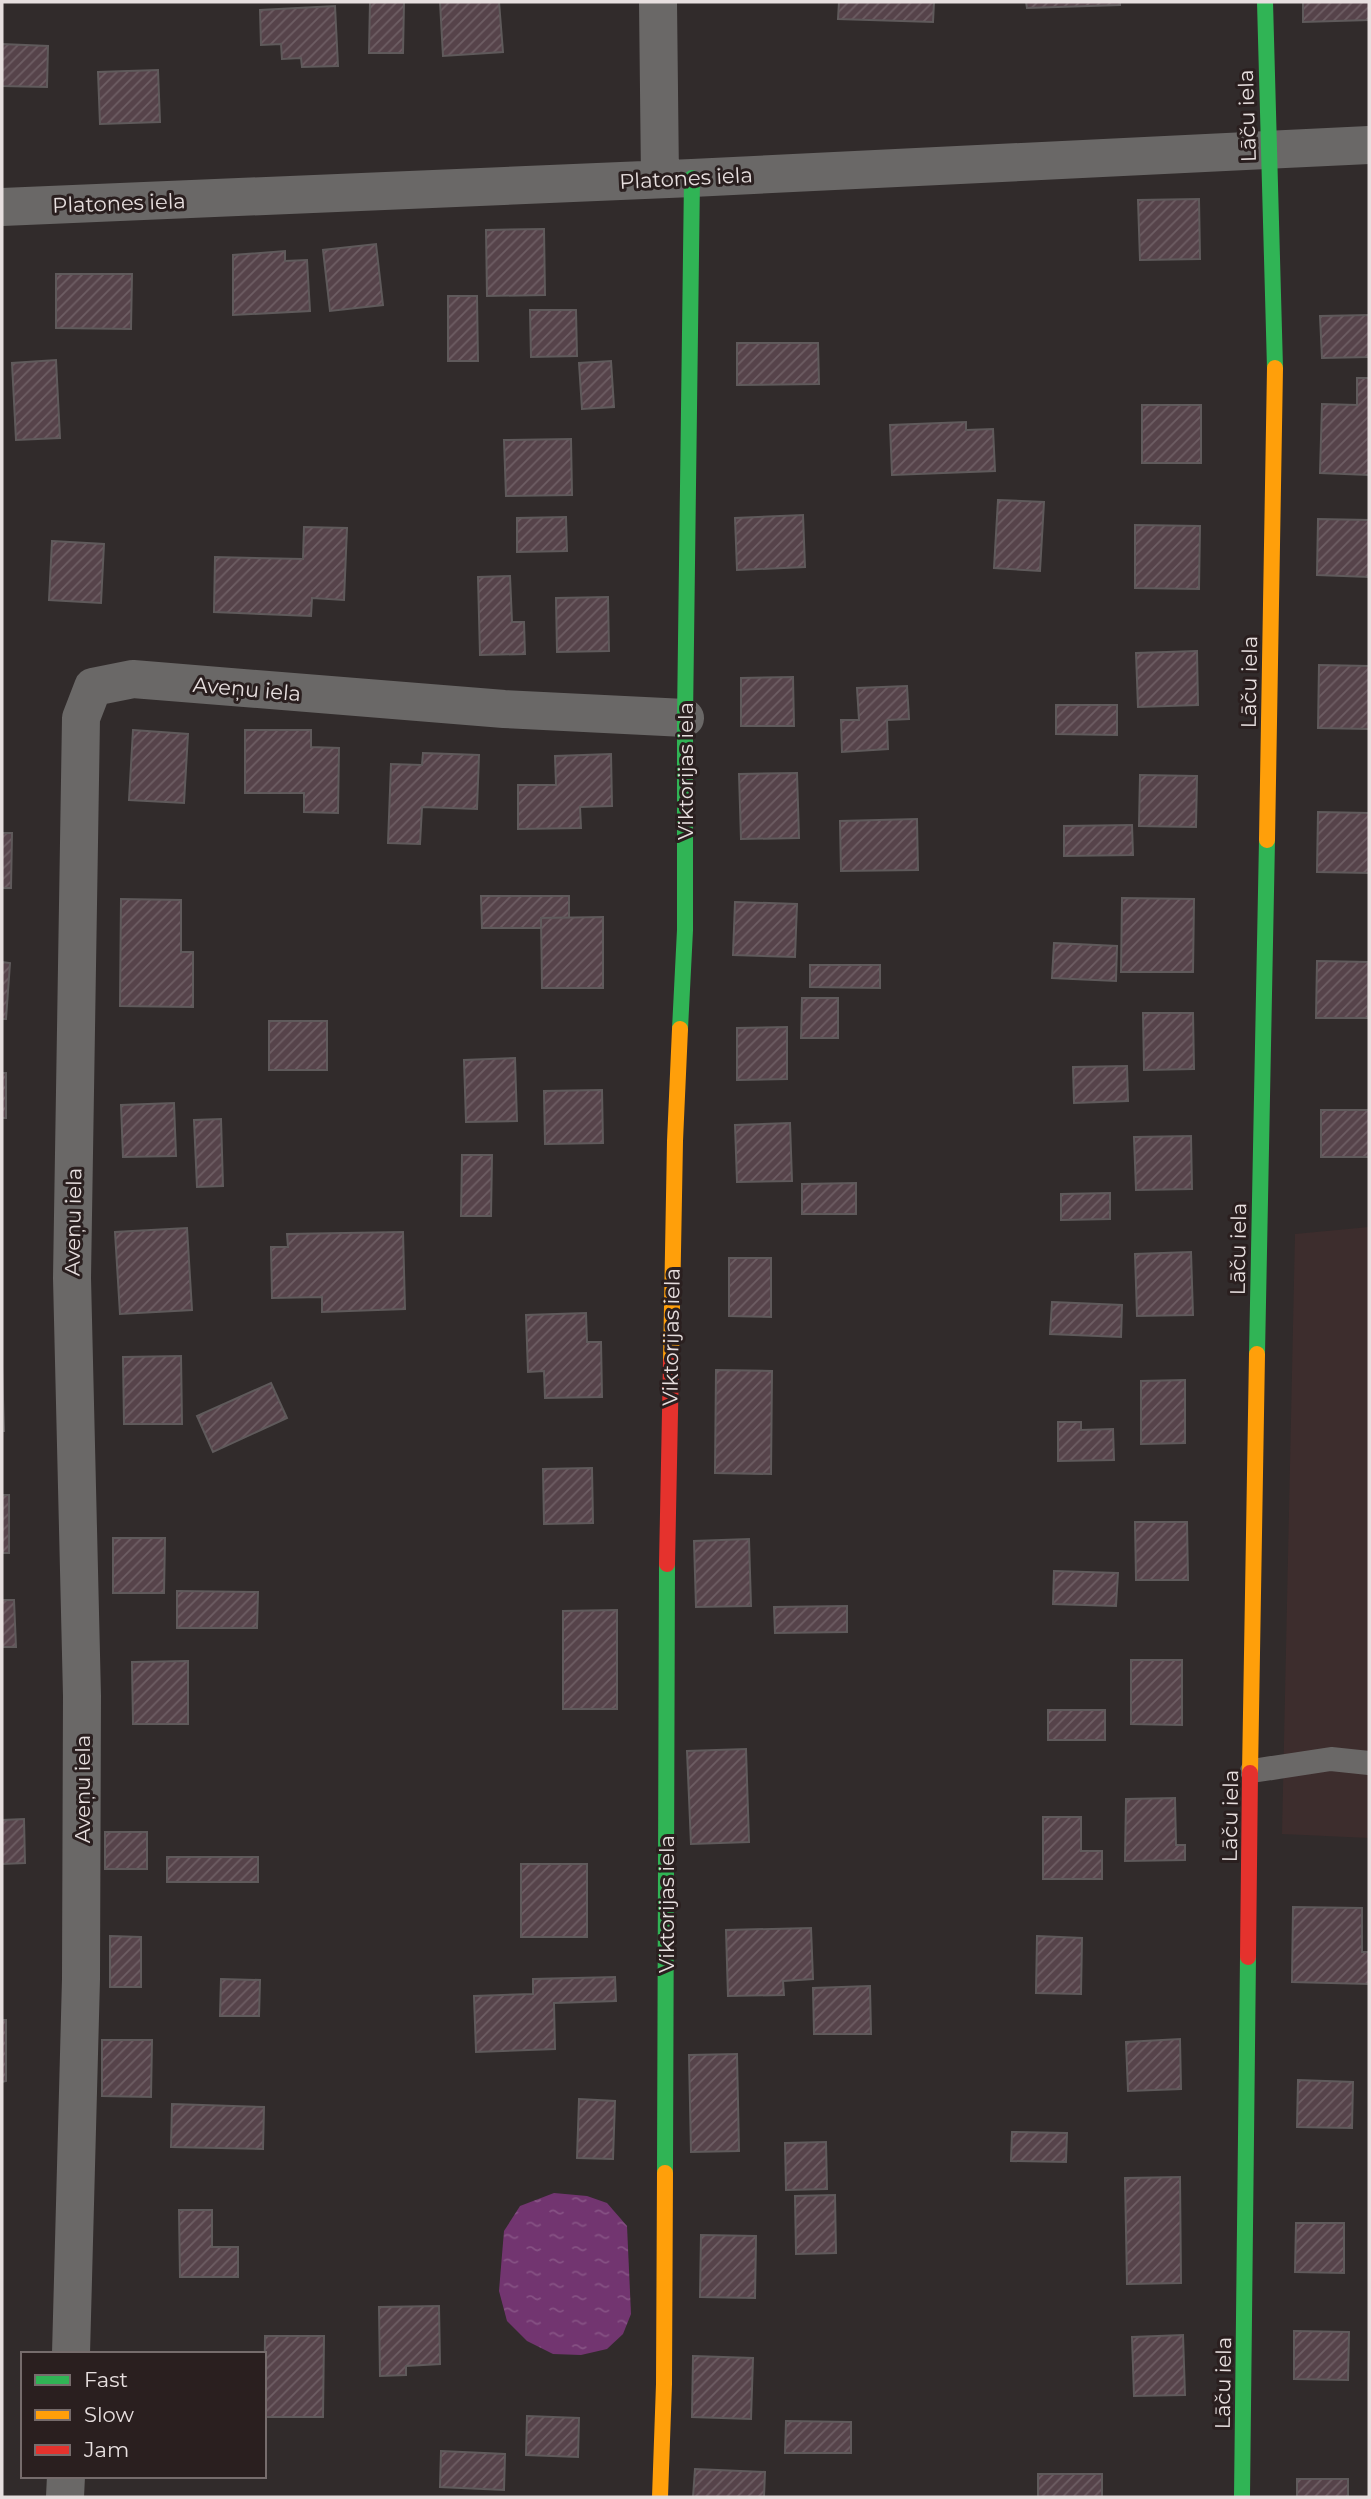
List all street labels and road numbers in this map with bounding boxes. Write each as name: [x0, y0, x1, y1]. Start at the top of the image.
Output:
street label: Lāču iela: [1233, 69, 1261, 163]
street label: Platones iela: [619, 162, 753, 194]
street label: Platones iela: [52, 188, 186, 218]
street label: Lāču iela: [1236, 635, 1262, 729]
street label: Aveņu iela: [192, 672, 302, 707]
street label: Viktorijas iela: [673, 702, 698, 840]
street label: Aveņu iela: [60, 1168, 87, 1276]
street label: Lāču iela: [1225, 1202, 1251, 1296]
street label: Viktorijas iela: [657, 1268, 685, 1406]
street label: Aveņu iela: [70, 1735, 96, 1843]
street label: Lāču iela: [1217, 1769, 1243, 1863]
street label: Viktorijas iela: [654, 1835, 679, 1973]
street label: Lāču iela: [1210, 2336, 1236, 2430]

